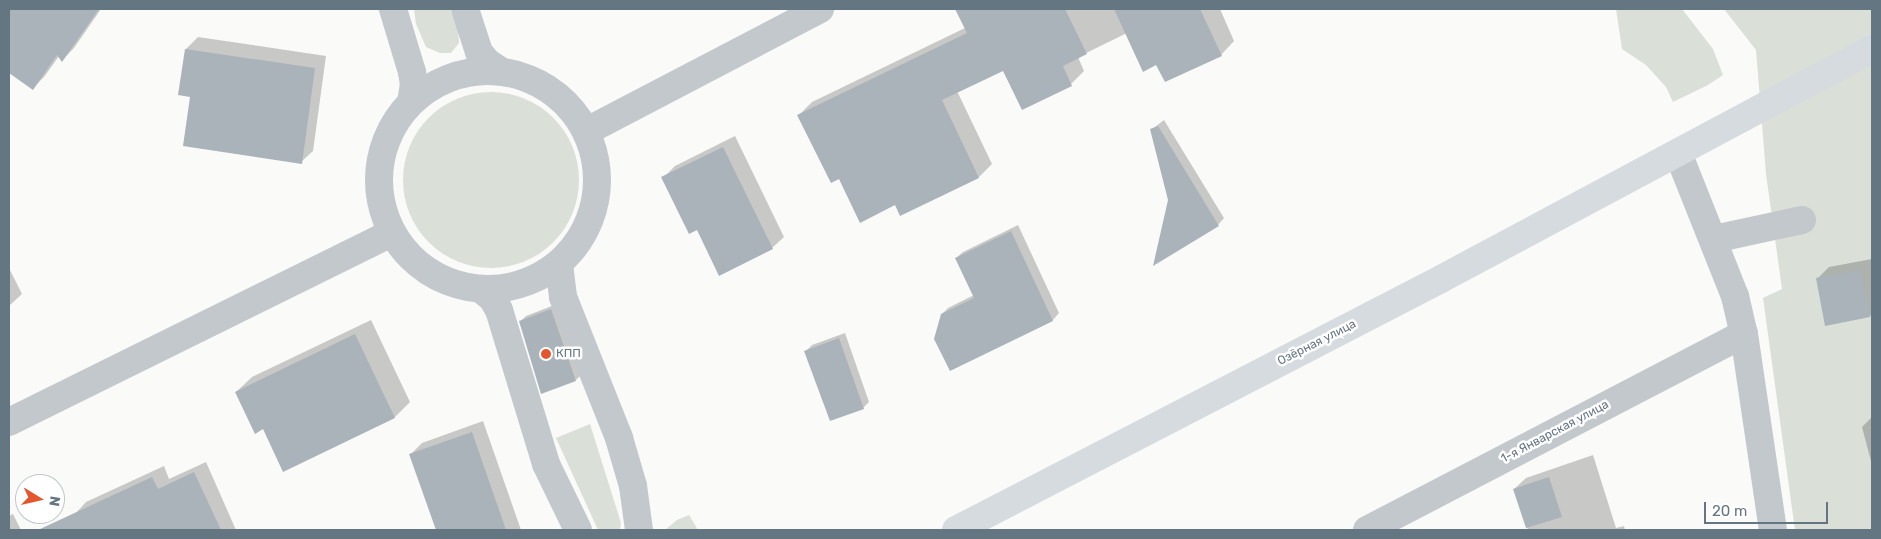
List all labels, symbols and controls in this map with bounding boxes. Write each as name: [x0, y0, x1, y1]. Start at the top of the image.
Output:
street label: Озёрная улица: [1275, 317, 1359, 369]
place label: КПП: [556, 347, 581, 361]
marker: КПП: [540, 348, 552, 360]
street label: 1-я Январская улица: [1499, 398, 1611, 466]
north arrow: [15, 474, 65, 524]
scale bar: [1706, 492, 1830, 524]
text: N: [45, 495, 64, 508]
text: 20 m: [1712, 502, 1747, 520]

